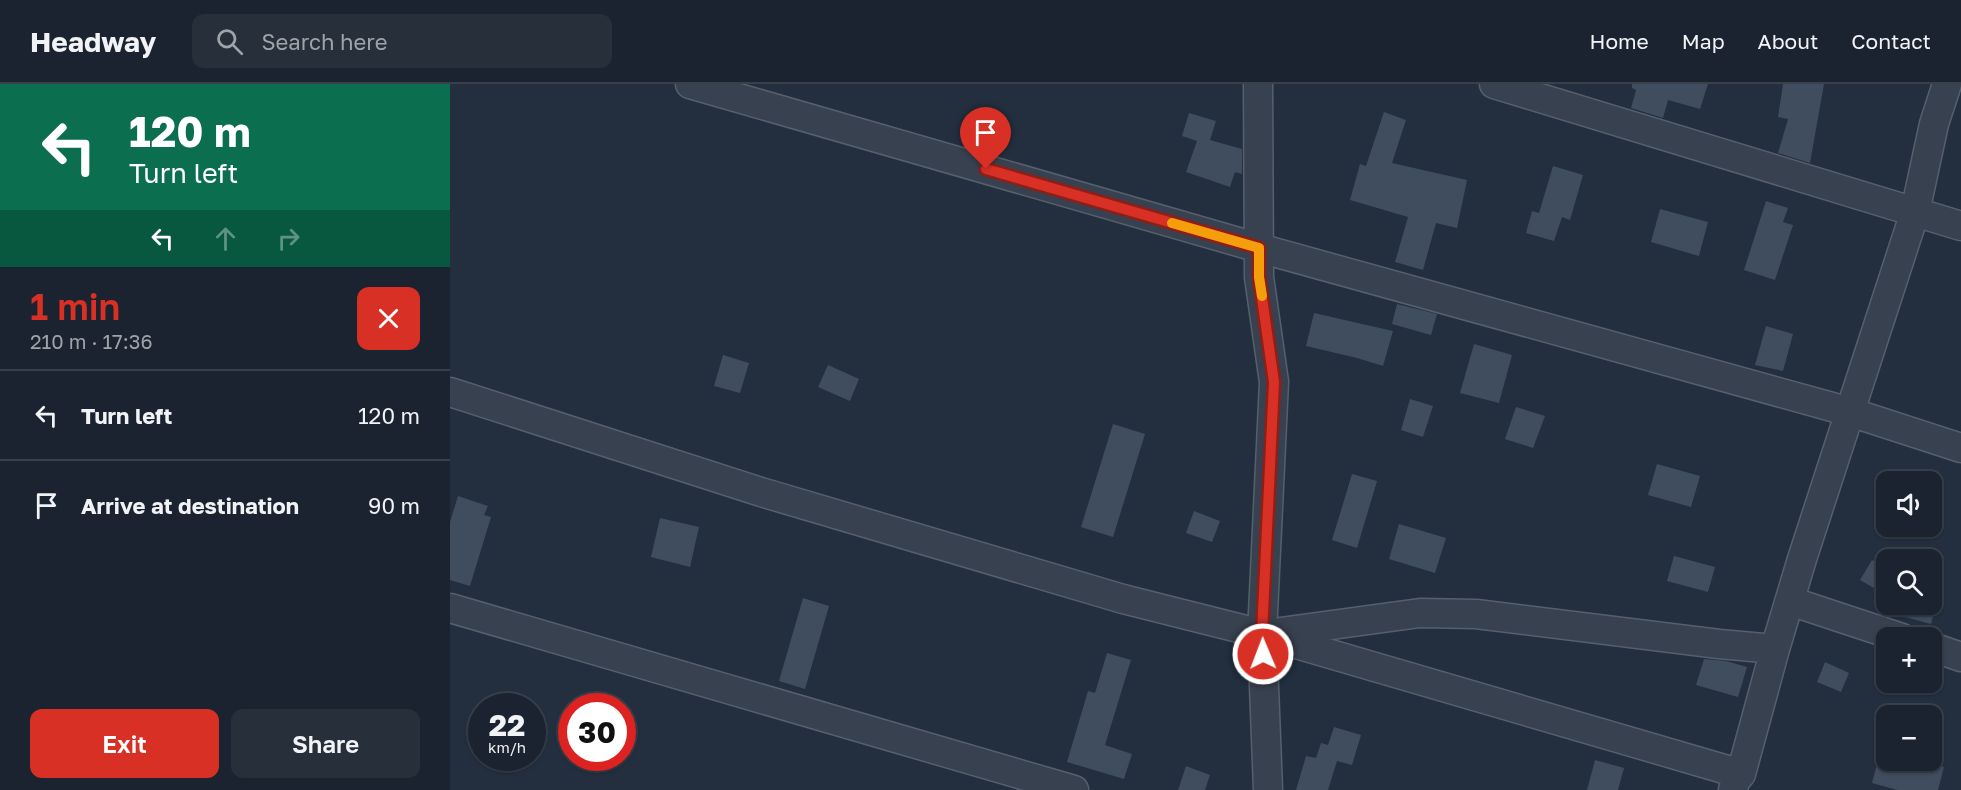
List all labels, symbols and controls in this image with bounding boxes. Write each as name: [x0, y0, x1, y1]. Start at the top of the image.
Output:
search box: [192, 14, 612, 68]
text: Headway: [30, 25, 156, 58]
icon: search: [213, 25, 246, 58]
text: Search here: [261, 28, 387, 55]
text: Home: [1589, 28, 1649, 54]
text: Map: [1682, 28, 1725, 54]
text: About: [1758, 28, 1818, 54]
text: Contact: [1851, 28, 1931, 54]
text: 120 m: [129, 106, 251, 156]
pin: [960, 107, 1011, 169]
icon: left: [30, 108, 108, 186]
icon: arrive: [969, 116, 1002, 149]
text: Turn left: [129, 157, 238, 189]
icon: left: [146, 222, 179, 255]
icon: ahead: [209, 222, 242, 255]
icon: right: [272, 222, 305, 255]
text: 1 min: [30, 285, 120, 328]
button: close: [357, 287, 420, 350]
text: 210 m · 17:36: [30, 329, 153, 353]
icon: left: [30, 399, 63, 432]
text: Turn left: [81, 402, 172, 429]
text: 120 m: [358, 402, 420, 429]
map controls: [1876, 471, 1942, 771]
button: sound: [1876, 471, 1942, 537]
icon: arrive: [30, 489, 63, 522]
text: Arrive at destination: [81, 492, 299, 519]
text: 90 m: [368, 492, 420, 519]
button: search: [1876, 549, 1942, 615]
position arrow: [1231, 622, 1295, 686]
button: +: [1876, 627, 1942, 693]
speed limit sign: 30: [558, 693, 636, 771]
button: −: [1876, 705, 1942, 771]
text: 22: [489, 707, 525, 743]
button: Exit: [30, 709, 219, 778]
button: Share: [231, 709, 420, 778]
text: km/h: [488, 738, 526, 756]

